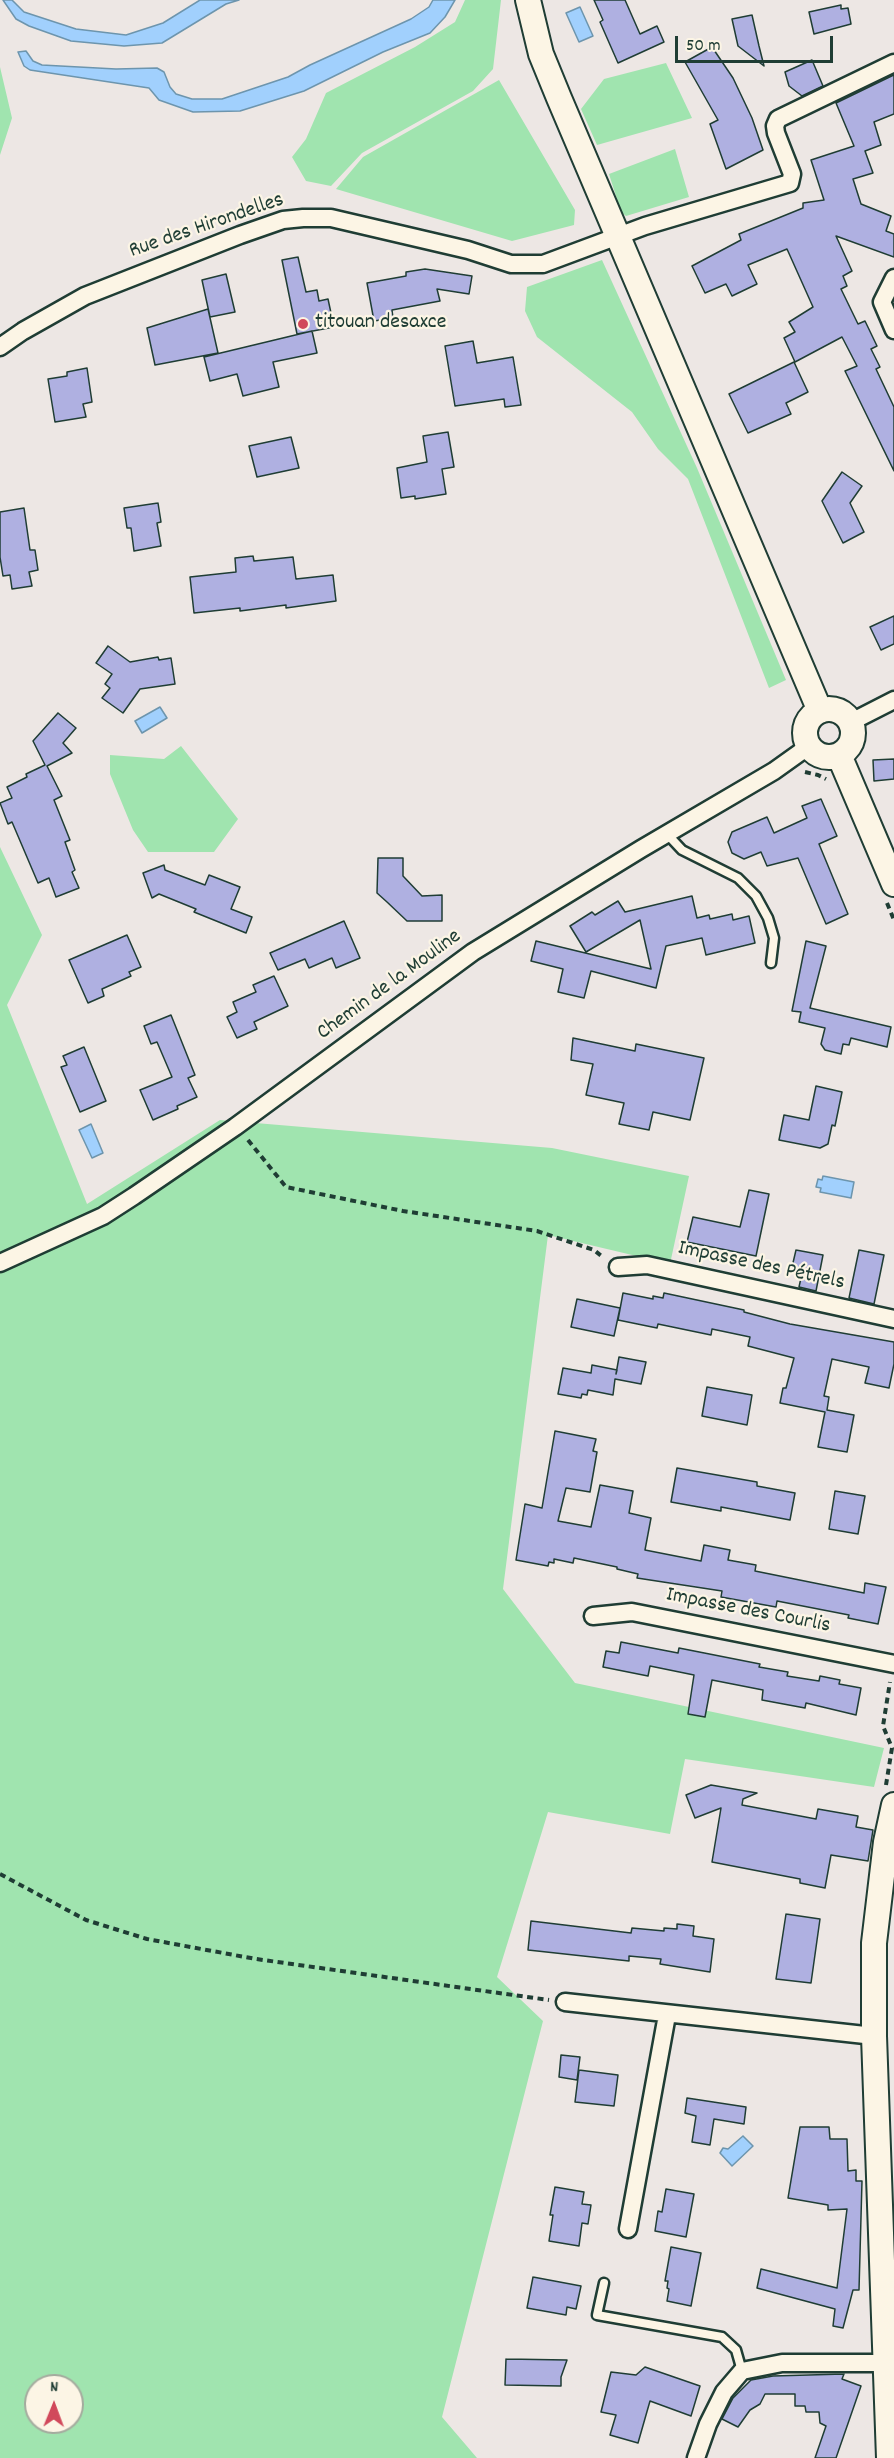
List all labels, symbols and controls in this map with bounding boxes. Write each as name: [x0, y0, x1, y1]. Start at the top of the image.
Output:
scale bar: [678, 24, 836, 62]
text: 50 m: [686, 34, 721, 59]
street label: Rue des Hirondelles: [126, 188, 288, 266]
place label: titouan desaxce: [315, 311, 446, 337]
marker: titouan desaxce: [296, 317, 310, 331]
street label: Chemin de la Mouline: [313, 925, 467, 1047]
street label: Impasse des Pétrels: [675, 1236, 847, 1298]
street label: Impasse des Courlis: [664, 1583, 832, 1641]
north arrow: [24, 2374, 84, 2434]
text: N: [50, 2376, 58, 2399]

